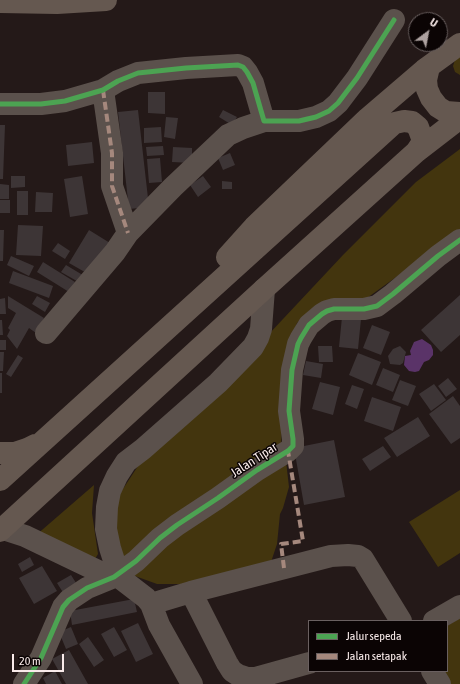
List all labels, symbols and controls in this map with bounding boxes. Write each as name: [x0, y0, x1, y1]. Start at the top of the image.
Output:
north arrow: [408, 12, 448, 52]
text: U: [428, 16, 440, 29]
street label: Jalan Tipar: [228, 439, 280, 481]
legend: [308, 620, 448, 672]
text: Jalur sepeda: [346, 629, 402, 643]
scale bar: [14, 646, 66, 672]
text: Jalan setapak: [346, 649, 407, 663]
text: 20 m: [19, 654, 41, 668]

